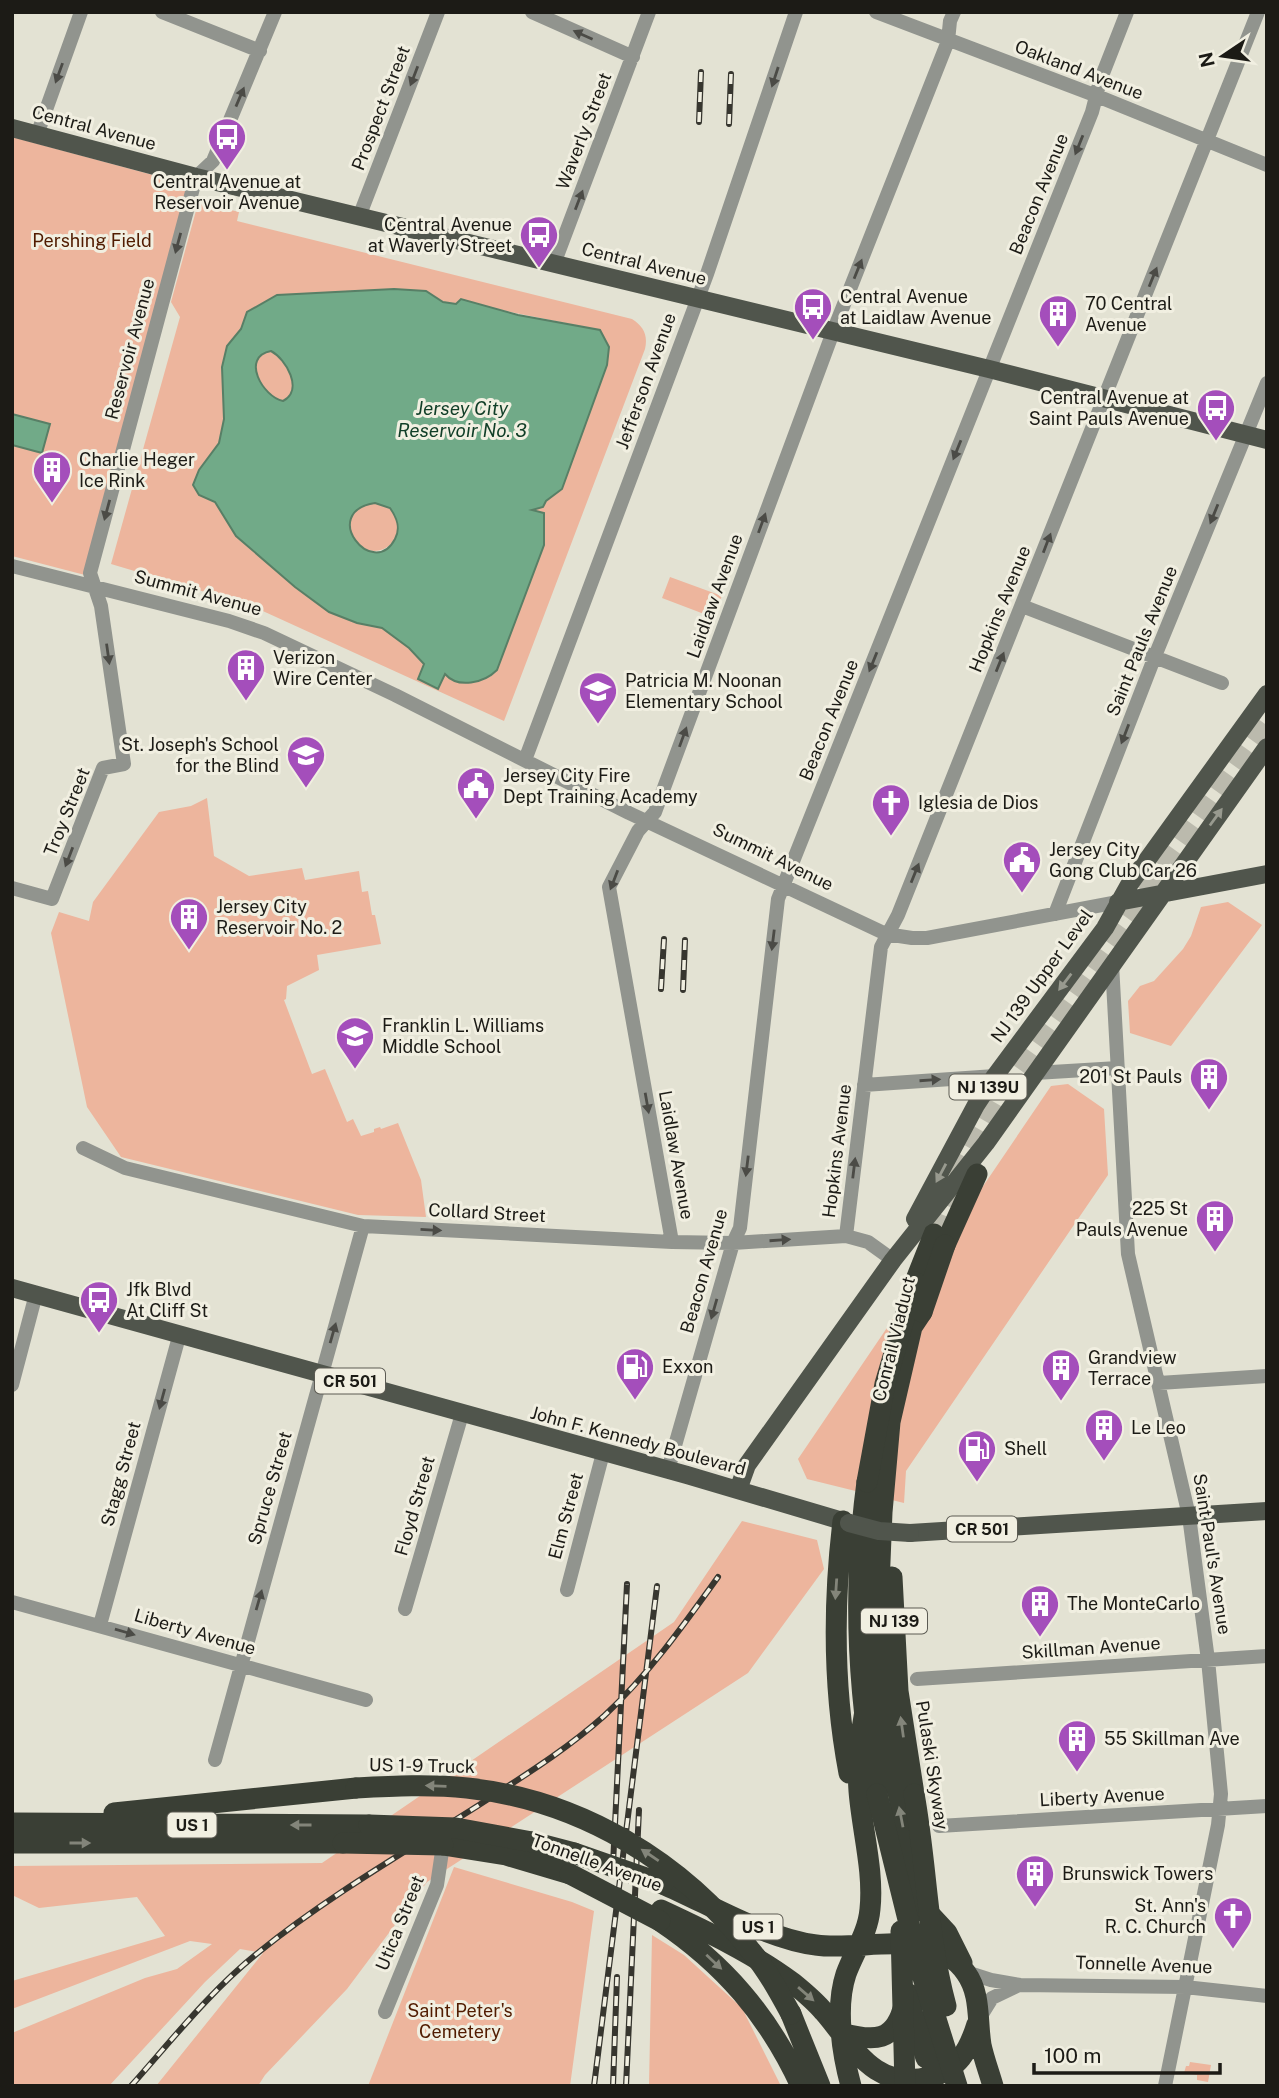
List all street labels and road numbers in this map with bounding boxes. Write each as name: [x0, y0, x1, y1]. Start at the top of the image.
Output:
street label: Oakland Avenue: [1012, 35, 1146, 104]
street label: Prospect Street: [347, 43, 414, 173]
street label: Waverly Street: [552, 69, 616, 192]
street label: Central Avenue: [30, 101, 159, 154]
street label: Beacon Avenue: [1005, 130, 1072, 257]
street label: Central Avenue: [580, 238, 709, 289]
street label: Reservoir Avenue: [101, 276, 158, 422]
street label: Jefferson Avenue: [611, 310, 680, 452]
street label: Laidlaw Avenue: [682, 531, 747, 661]
street label: Hopkins Avenue: [965, 542, 1035, 675]
street label: Saint Pauls Avenue: [1102, 563, 1181, 719]
street label: Summit Avenue: [132, 565, 264, 620]
street label: Beacon Avenue: [795, 656, 862, 783]
street label: Troy Street: [39, 765, 94, 859]
street label: Summit Avenue: [710, 818, 837, 895]
street label: NJ 139 Upper Level: [986, 905, 1097, 1046]
road number: NJ 139U: [950, 1074, 1026, 1100]
street label: Hopkins Avenue: [818, 1083, 855, 1219]
street label: Laidlaw Avenue: [655, 1089, 698, 1221]
street label: Collard Street: [428, 1199, 546, 1226]
street label: Beacon Avenue: [676, 1206, 731, 1336]
street label: Conrail Viaduct: [868, 1274, 919, 1403]
road number: CR 501: [315, 1368, 385, 1394]
street label: John F. Kennedy Boulevard: [528, 1402, 748, 1479]
street label: Stagg Street: [96, 1419, 145, 1529]
street label: Spruce Street: [243, 1429, 296, 1547]
street label: Floyd Street: [390, 1454, 439, 1558]
street label: Elm Street: [544, 1470, 587, 1561]
street label: Saint Paul's Avenue: [1189, 1472, 1236, 1636]
road number: CR 501: [947, 1516, 1017, 1541]
street label: Liberty Avenue: [132, 1604, 258, 1659]
road number: NJ 139: [861, 1609, 927, 1634]
street label: Skillman Avenue: [1021, 1632, 1161, 1663]
street label: Pulaski Skyway: [912, 1699, 953, 1831]
street label: US 1-9 Truck: [369, 1754, 475, 1777]
street label: Liberty Avenue: [1039, 1783, 1165, 1810]
road number: US 1: [168, 1812, 216, 1838]
street label: Tonnelle Avenue: [529, 1829, 665, 1896]
street label: Utica Street: [371, 1872, 428, 1974]
road number: US 1: [734, 1914, 782, 1940]
street label: Tonnelle Avenue: [1075, 1952, 1213, 1977]

